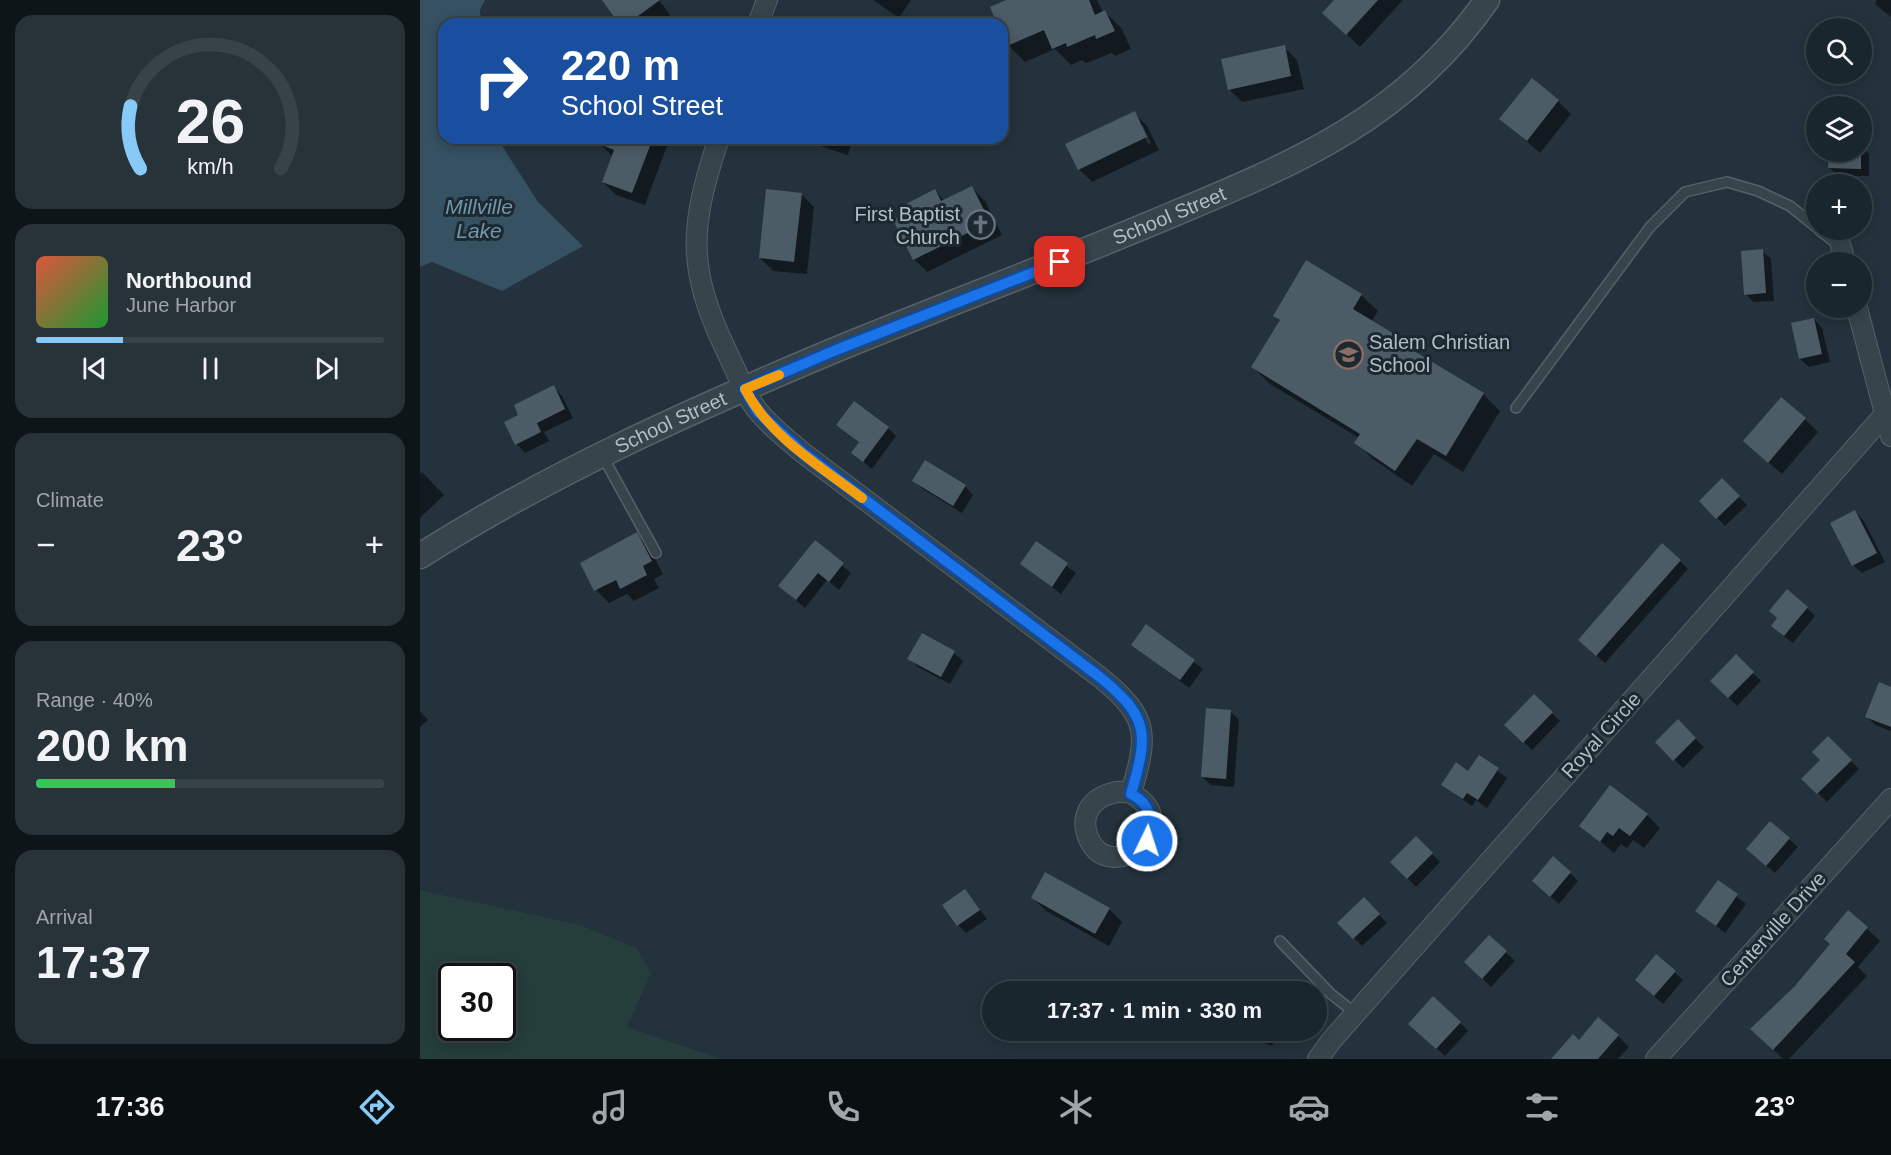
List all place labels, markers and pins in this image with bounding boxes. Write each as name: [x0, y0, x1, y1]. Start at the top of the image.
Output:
place label: First Baptist Church: [854, 203, 960, 248]
church icon: First Baptist Church: [965, 209, 997, 241]
pin: [1034, 236, 1085, 287]
place label: Salem Christian School: [1369, 331, 1510, 376]
school or university icon: Salem Christian School: [1332, 338, 1364, 370]

